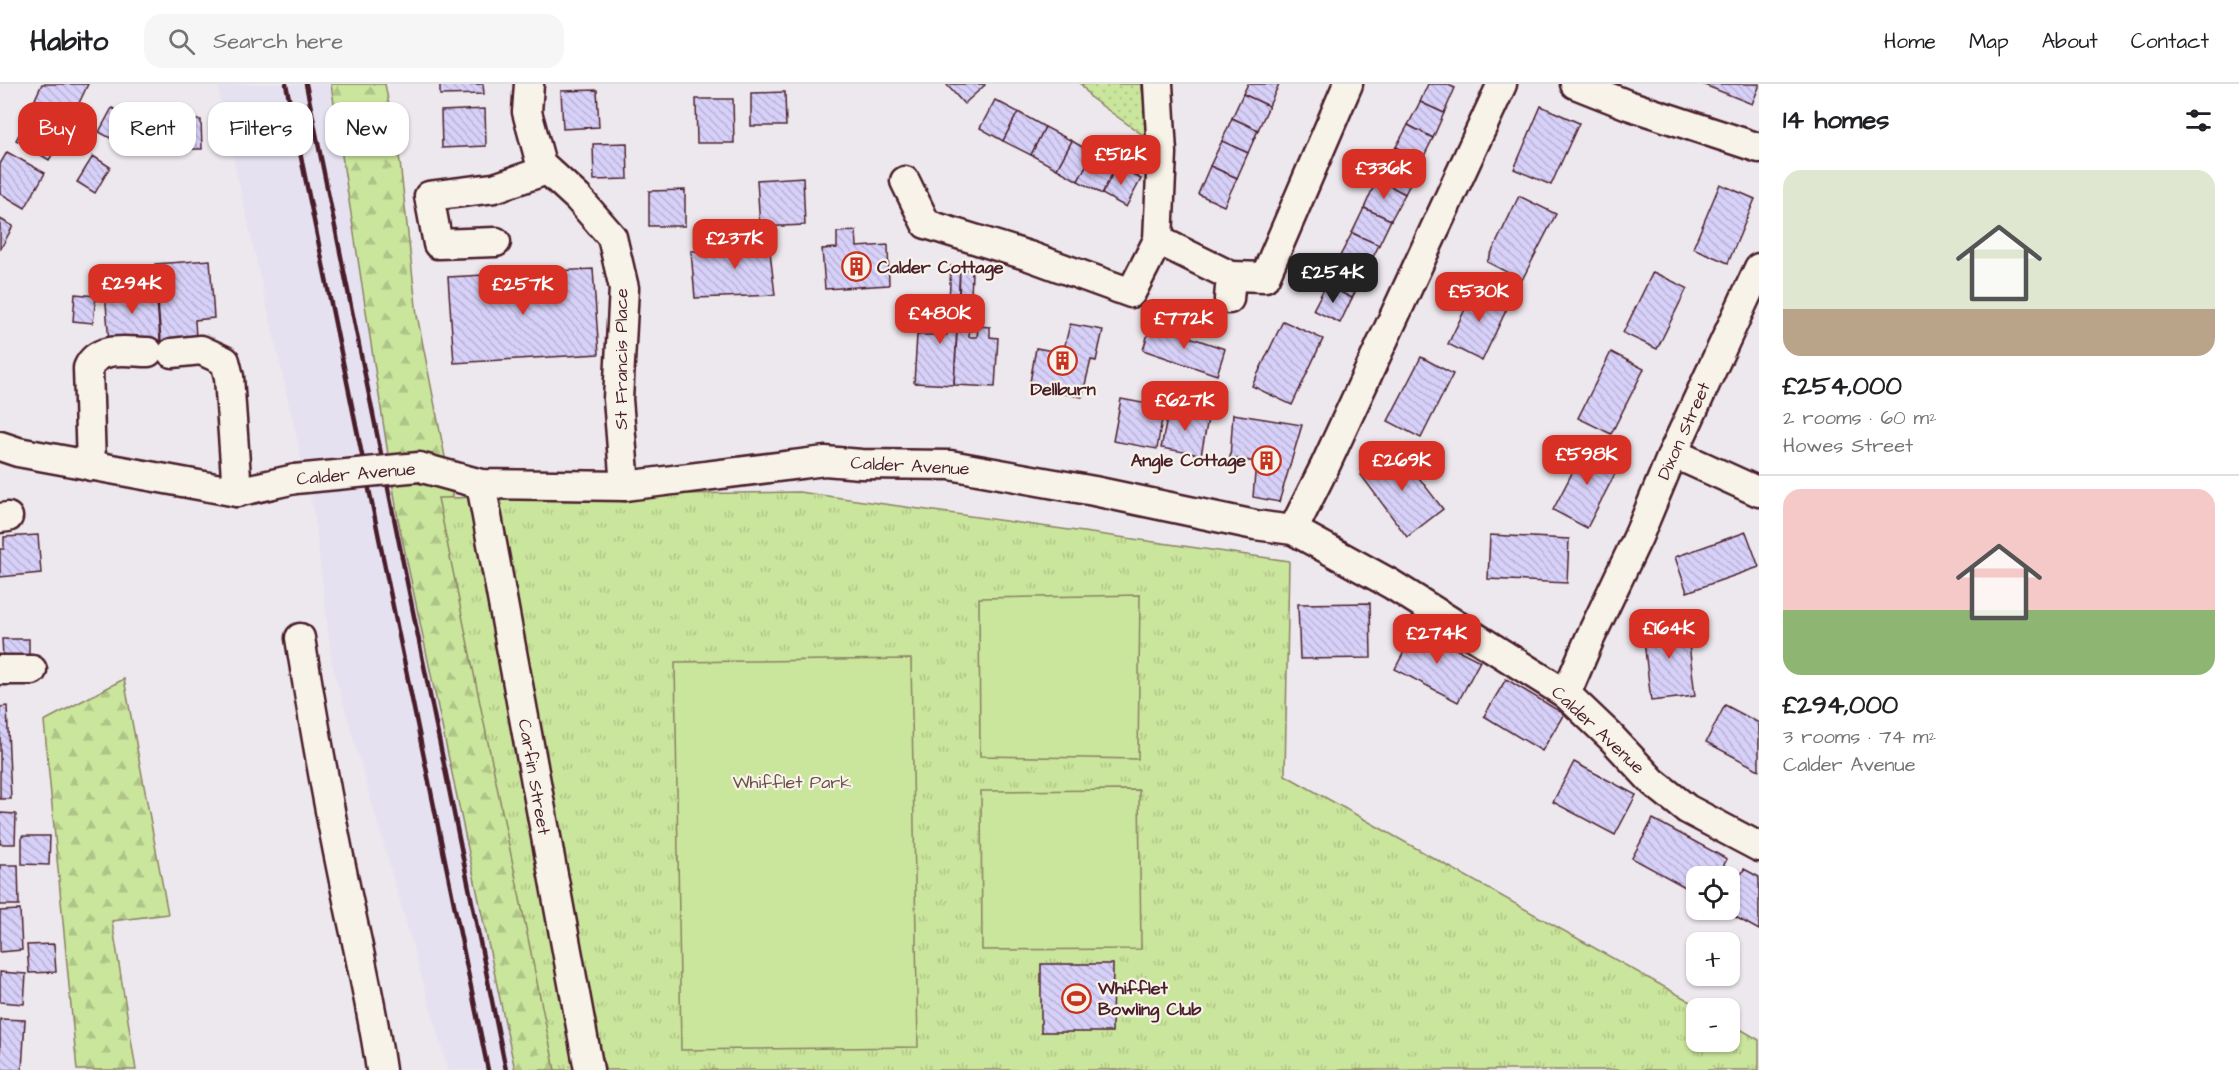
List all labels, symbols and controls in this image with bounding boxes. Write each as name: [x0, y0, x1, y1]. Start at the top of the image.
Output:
search box: [144, 14, 564, 68]
text: Habito: [30, 22, 108, 61]
icon: search: [165, 25, 198, 58]
text: Search here: [213, 26, 343, 57]
text: Home: [1884, 27, 1936, 56]
text: Map: [1969, 27, 2009, 56]
text: About: [2042, 27, 2098, 56]
text: Contact: [2131, 27, 2209, 56]
chip: Buy: [18, 102, 97, 156]
chip: Rent: [109, 102, 196, 156]
chip: Filters: [208, 102, 313, 156]
chip: New: [325, 102, 409, 156]
text: 14 homes: [1783, 102, 1889, 138]
icon: filters: [2182, 104, 2215, 137]
pin: £512K: [1079, 135, 1163, 186]
text: £512K: [1095, 140, 1147, 168]
pin: £336K: [1342, 149, 1426, 200]
text: £336K: [1356, 154, 1412, 182]
icon: home: [1945, 209, 2053, 317]
pin: £237K: [693, 219, 777, 270]
text: £237K: [707, 224, 763, 252]
building icon: Calder Cottage: [840, 251, 872, 283]
pin: £254K: [1291, 253, 1375, 304]
place label: Calder Cottage: [877, 255, 1004, 281]
text: £254K: [1302, 258, 1364, 286]
pin: £294K: [90, 264, 174, 315]
pin: £257K: [481, 265, 565, 316]
text: £294K: [102, 269, 162, 297]
text: £257K: [493, 270, 553, 298]
pin: £530K: [1437, 272, 1521, 323]
text: £530K: [1449, 277, 1509, 305]
street label: St Francis Place: [609, 288, 634, 430]
pin: £480K: [898, 294, 982, 345]
text: £480K: [909, 299, 971, 327]
pin: £772K: [1142, 299, 1226, 350]
text: £772K: [1155, 304, 1213, 332]
building icon: Dellburn: [1047, 344, 1079, 376]
text: £254,000: [1783, 368, 1902, 404]
place label: Dellburn: [1030, 377, 1096, 402]
street label: Dixon Street: [1651, 377, 1717, 484]
pin: £627K: [1143, 381, 1227, 432]
text: £627K: [1155, 386, 1215, 414]
text: 2 rooms · 60 m²: [1783, 404, 1937, 432]
text: Howes Street: [1783, 432, 1913, 460]
pin: £598K: [1545, 435, 1629, 486]
text: £598K: [1556, 440, 1618, 468]
pin: £269K: [1360, 441, 1444, 492]
building icon: Angle Cottage: [1251, 444, 1283, 476]
text: £269K: [1373, 446, 1431, 474]
place label: Angle Cottage: [1131, 448, 1246, 474]
street label: Calder Avenue: [850, 450, 970, 482]
street label: Calder Avenue: [295, 456, 417, 492]
icon: home: [1945, 528, 2053, 636]
pin: £164K: [1627, 609, 1711, 660]
pin: £274K: [1395, 614, 1479, 665]
text: £164K: [1643, 614, 1695, 642]
text: £274K: [1407, 619, 1467, 647]
street label: Calder Avenue: [1546, 680, 1650, 780]
text: £294,000: [1783, 687, 1898, 723]
street label: Carfin Street: [512, 717, 557, 837]
text: 3 rooms · 74 m²: [1783, 723, 1936, 751]
text: Calder Avenue: [1783, 751, 1916, 779]
park label: Whifflet Park: [733, 770, 851, 795]
map controls: [1686, 866, 1740, 1052]
button: locate: [1686, 866, 1740, 920]
button: +: [1686, 932, 1740, 986]
place label: Whifflet Bowling Club: [1097, 976, 1202, 1023]
sports icon: Whifflet Bowling Club: [1061, 982, 1093, 1014]
button: −: [1686, 998, 1740, 1052]

